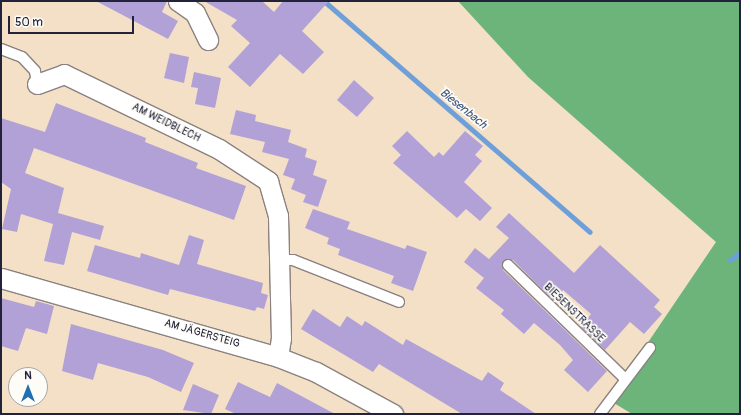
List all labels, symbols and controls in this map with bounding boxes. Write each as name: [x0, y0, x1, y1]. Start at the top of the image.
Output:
scale bar: [10, 8, 136, 34]
text: 50 m: [15, 15, 43, 30]
water label: Biesenbach: [437, 86, 489, 132]
street label: AM WEIDBLECH: [130, 101, 202, 145]
street label: BIESENSTRASSE: [541, 281, 607, 345]
street label: AM JÄGERSTEIG: [163, 317, 241, 351]
north arrow: [8, 367, 48, 407]
text: N: [24, 369, 32, 382]

